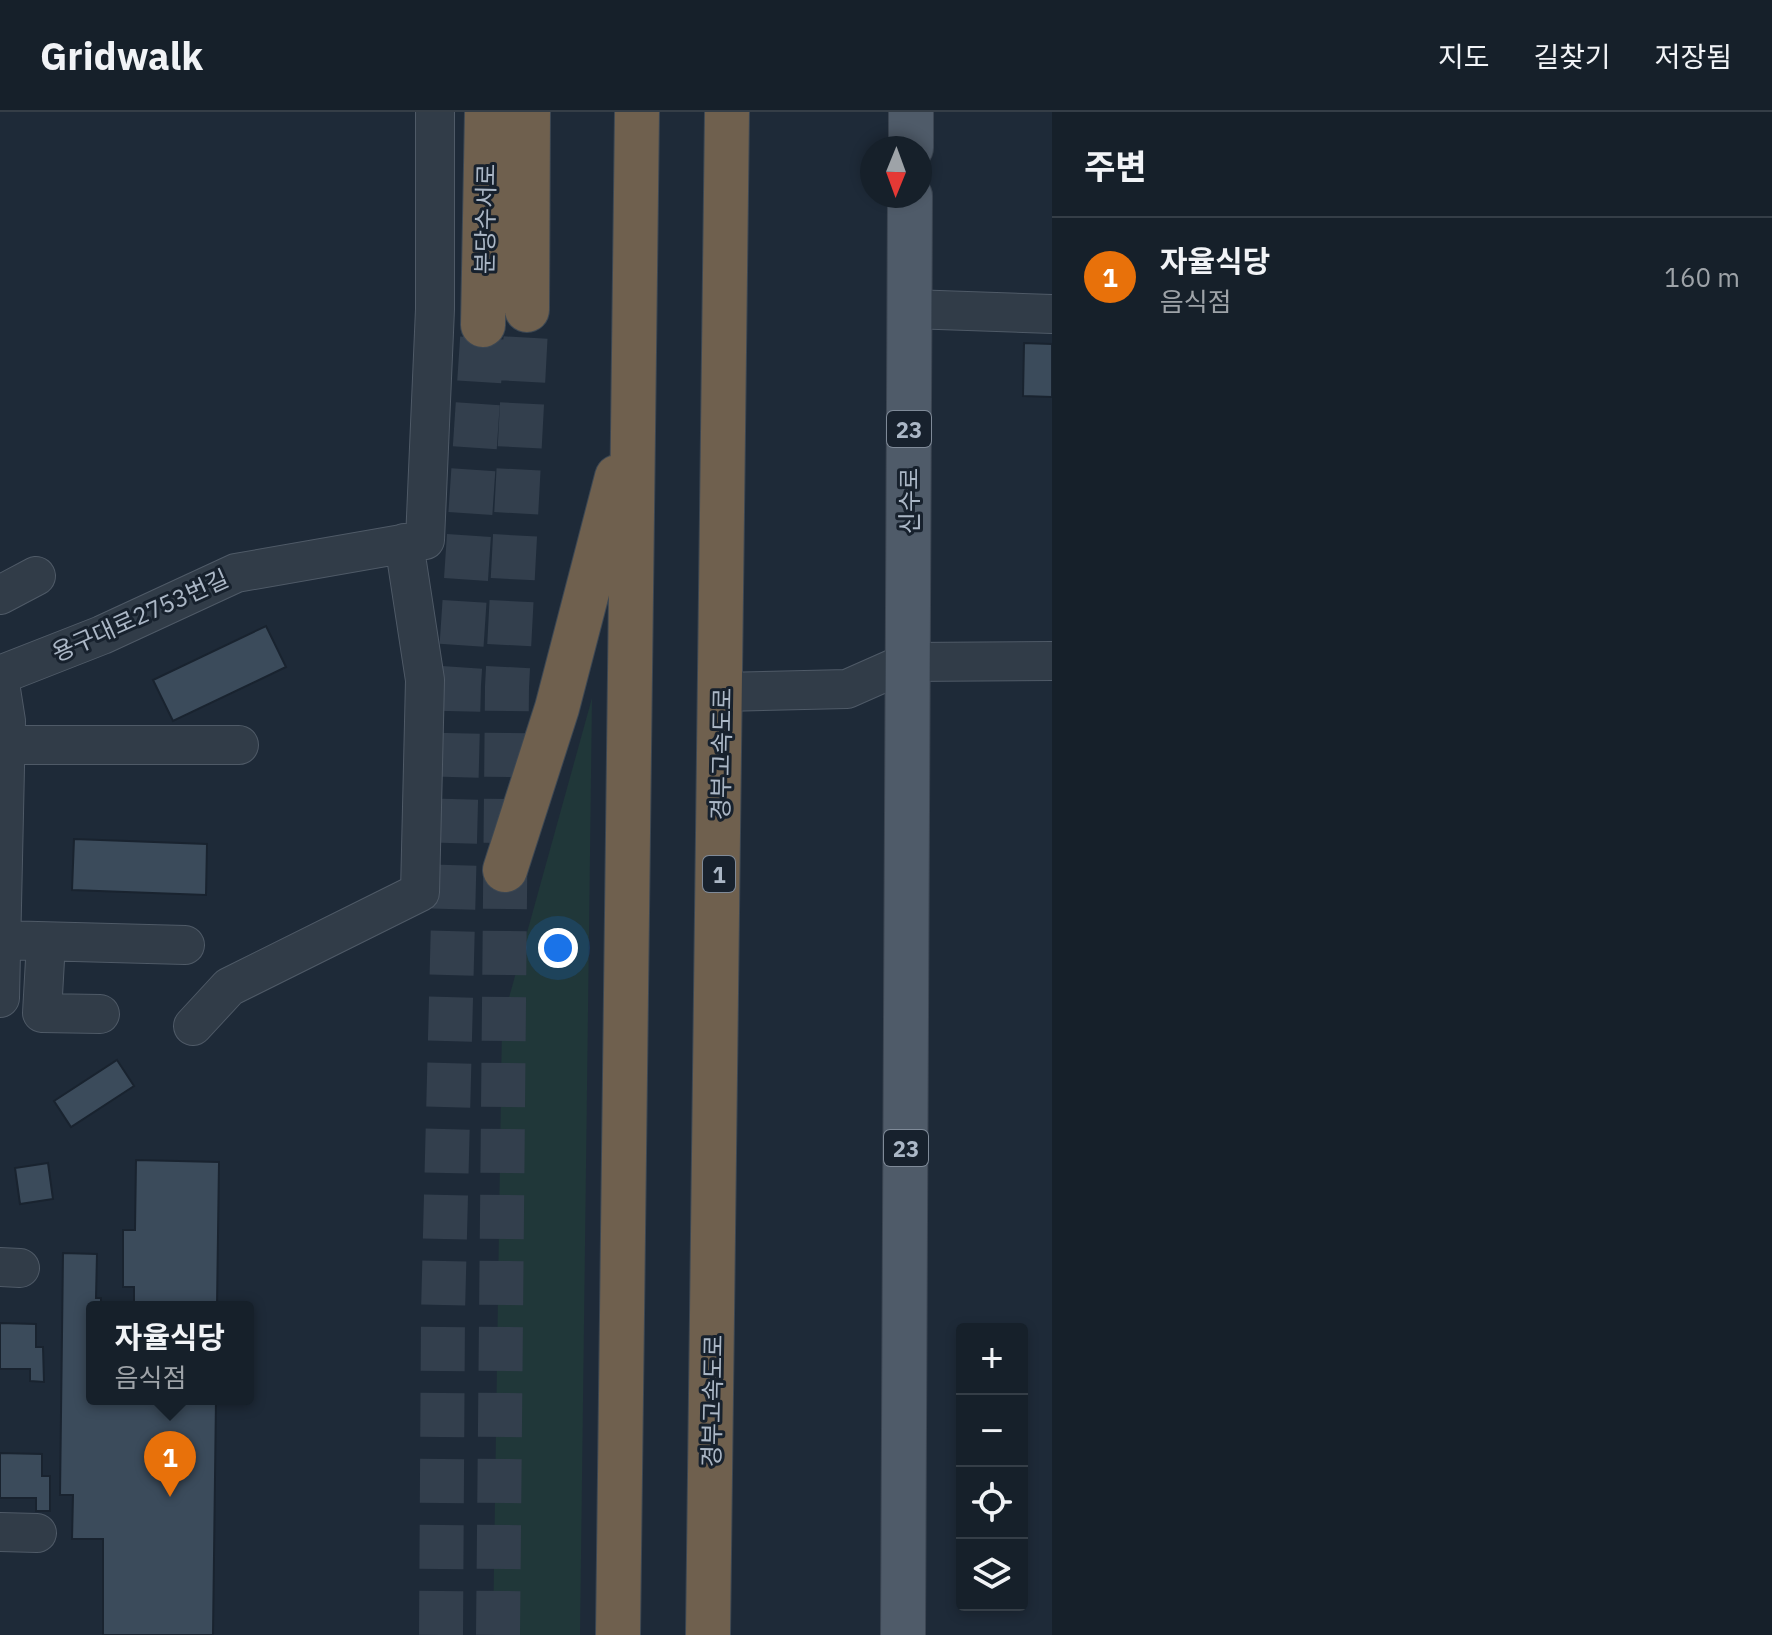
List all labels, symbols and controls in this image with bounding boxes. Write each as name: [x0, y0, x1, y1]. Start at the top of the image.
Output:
text: Gridwalk: [40, 31, 203, 80]
text: 지도: [1438, 38, 1489, 75]
text: 길찾기: [1533, 38, 1611, 75]
text: 저장됨: [1655, 38, 1732, 75]
north arrow: [860, 136, 932, 208]
text: 주변: [1084, 144, 1147, 188]
street label: 분당수서로: [468, 164, 502, 274]
text: 자율식당: [1160, 241, 1270, 280]
text: 1: [1102, 260, 1118, 294]
text: 160 m: [1664, 260, 1740, 294]
text: 음식점: [1160, 284, 1232, 318]
road number: 23: [887, 411, 931, 447]
street label: 신수로: [893, 468, 925, 534]
street label: 용구대로2753번길: [47, 562, 233, 668]
street label: 경부고속도로: [704, 687, 738, 821]
road number: 1: [703, 856, 735, 892]
your location: [538, 928, 578, 968]
road number: 23: [884, 1130, 928, 1166]
popup: [86, 1301, 254, 1405]
text: 자율식당: [115, 1317, 225, 1356]
map controls: [956, 1323, 1028, 1611]
button: +: [956, 1323, 1028, 1395]
street label: 경부고속도로: [695, 1334, 729, 1468]
text: 음식점: [115, 1360, 187, 1394]
button: −: [956, 1395, 1028, 1467]
pin: 1: [144, 1431, 196, 1497]
button: locate: [956, 1467, 1028, 1539]
button: layers: [956, 1539, 1028, 1611]

